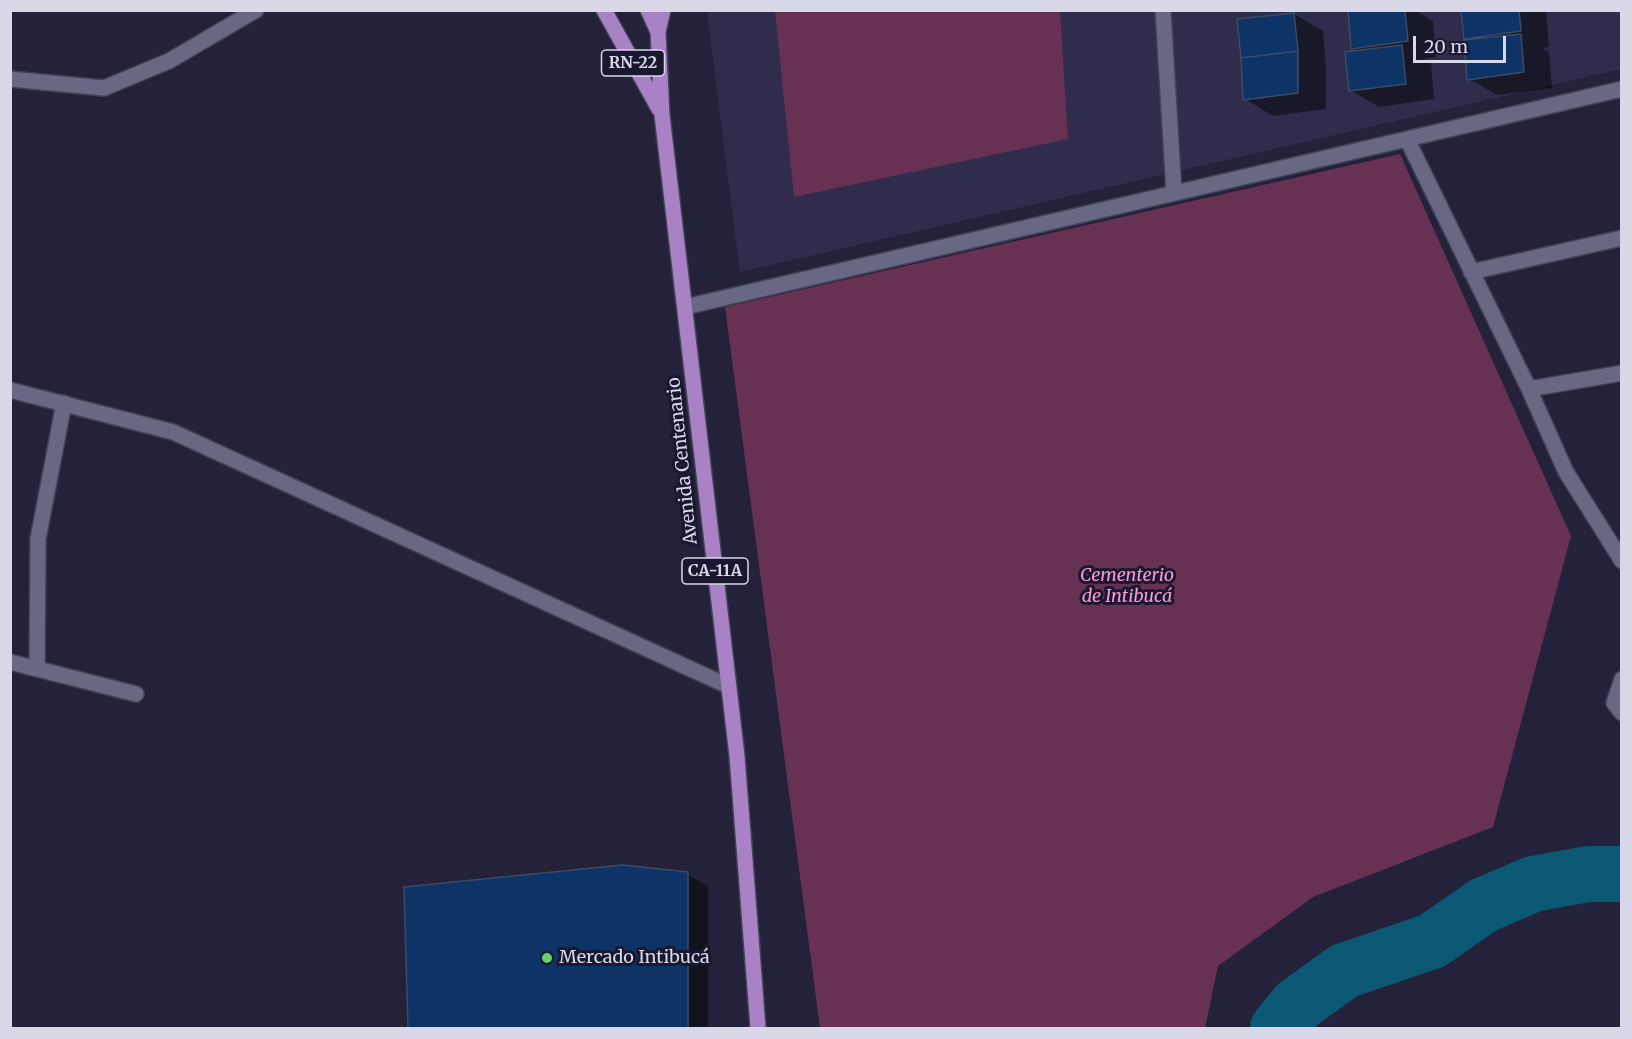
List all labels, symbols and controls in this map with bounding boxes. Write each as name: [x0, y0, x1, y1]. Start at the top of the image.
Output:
scale bar: [1416, 24, 1509, 62]
text: 20 m: [1424, 35, 1468, 58]
road number: RN-22: [602, 50, 664, 76]
street label: Avenida Centenario: [663, 376, 703, 546]
road number: CA-11A: [682, 558, 748, 584]
park label: Cementerio de Intibucá: [1080, 565, 1174, 608]
place label: Mercado Intibucá: [559, 947, 710, 969]
marker: Mercado Intibucá: [540, 951, 554, 965]

